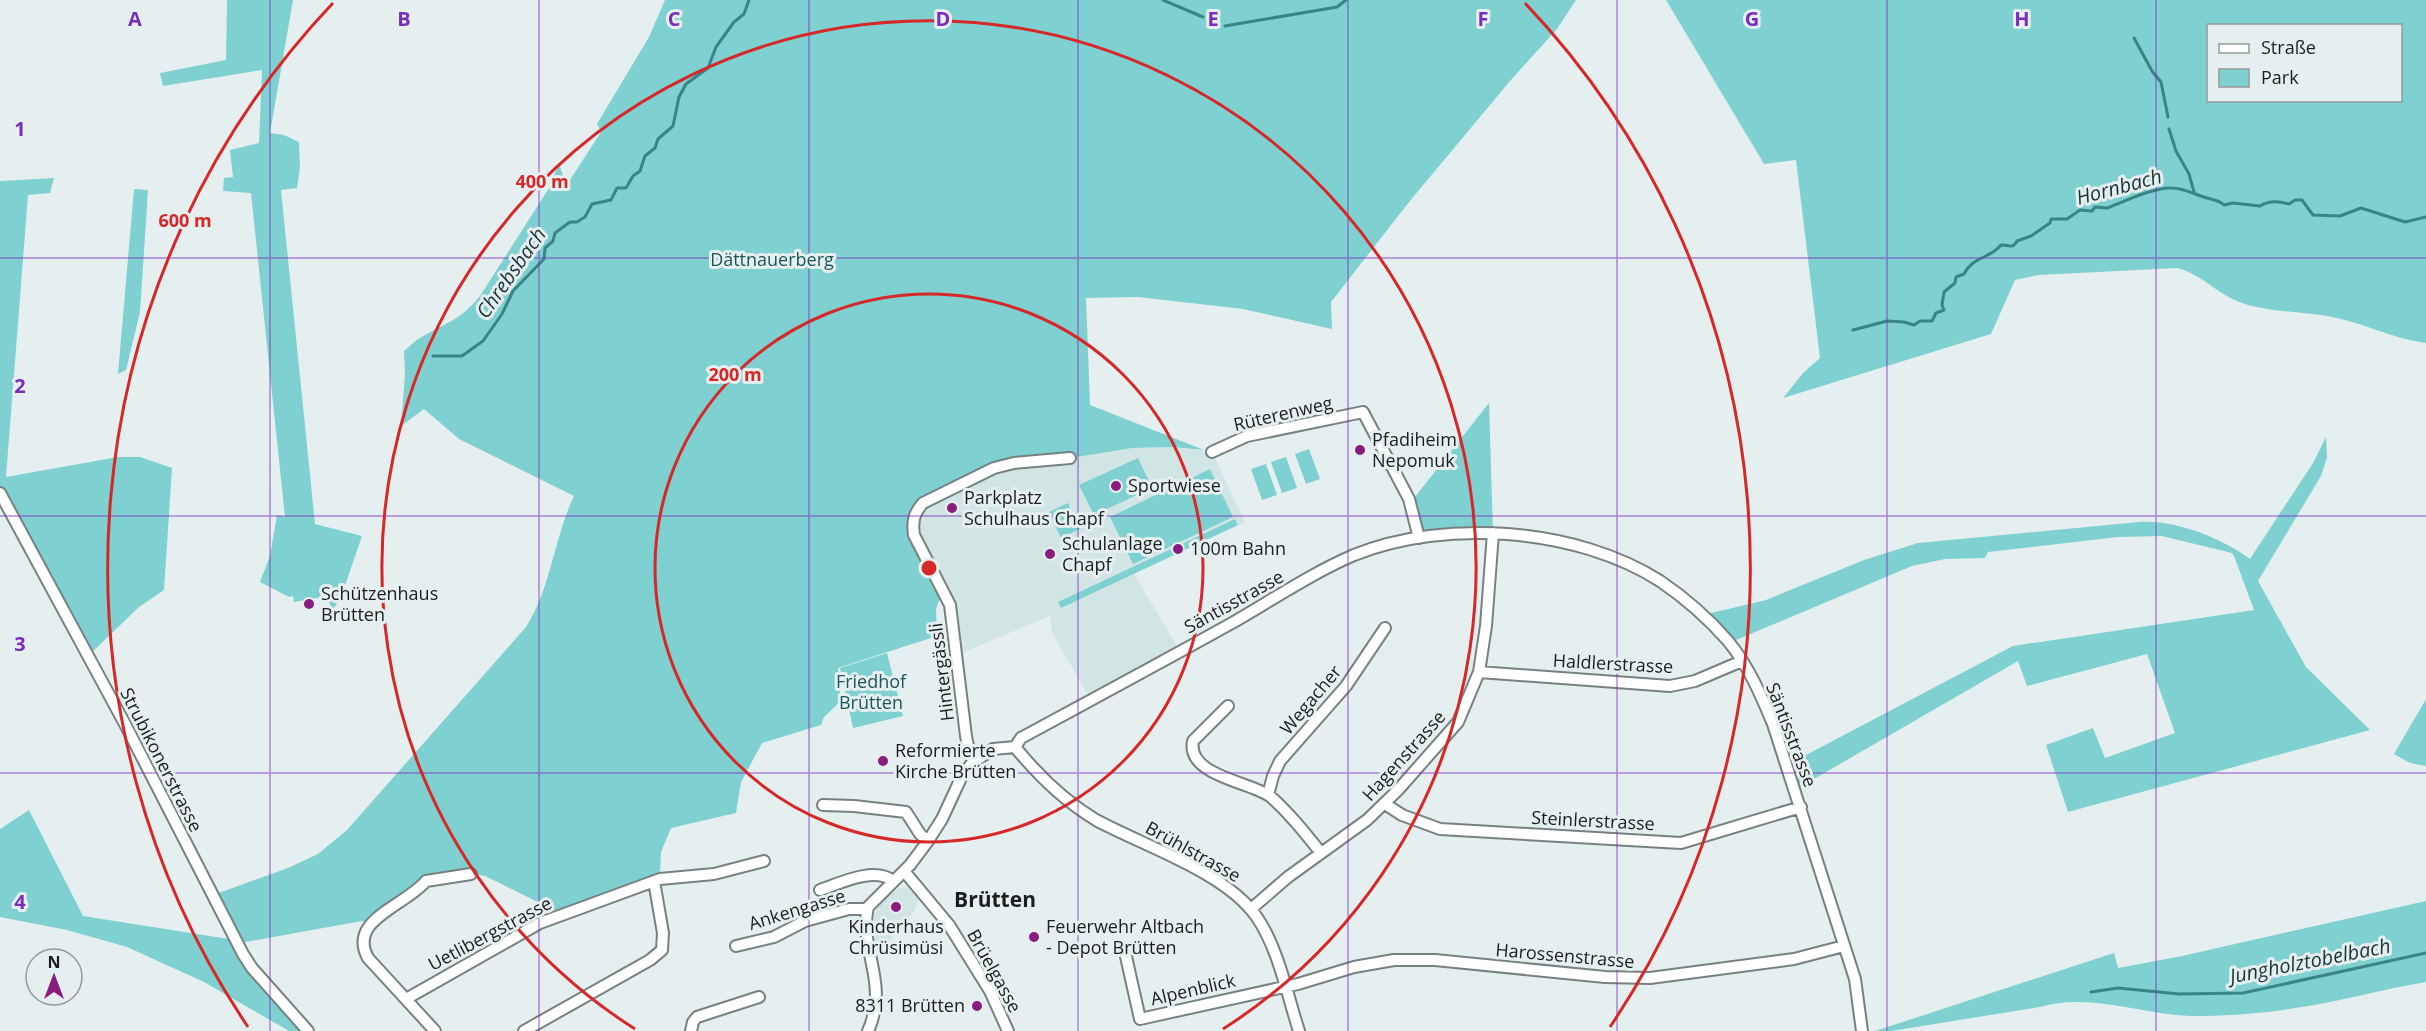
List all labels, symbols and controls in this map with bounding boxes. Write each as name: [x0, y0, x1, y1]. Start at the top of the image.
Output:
text: A: [128, 5, 142, 32]
text: B: [397, 5, 411, 32]
text: C: [668, 5, 681, 32]
text: D: [936, 5, 950, 32]
text: E: [1207, 5, 1219, 32]
text: F: [1478, 5, 1488, 32]
text: G: [1745, 5, 1759, 32]
text: H: [2014, 5, 2030, 32]
legend: [2207, 24, 2402, 102]
text: Straße: [2261, 35, 2316, 59]
text: Park: [2261, 65, 2299, 89]
text: 1: [14, 115, 26, 142]
water label: Hornbach: [2073, 162, 2165, 211]
text: 400 m: [515, 169, 569, 193]
text: 600 m: [158, 208, 212, 232]
water label: Chrebsbach: [469, 222, 552, 323]
park label: Dättnauerberg: [710, 247, 834, 271]
text: 200 m: [708, 362, 762, 386]
text: 2: [14, 372, 26, 399]
street label: Rüterenweg: [1231, 390, 1335, 436]
place label: Pfadiheim Nepomuk: [1372, 427, 1457, 472]
marker: Pfadiheim Nepomuk: [1353, 443, 1367, 457]
place label: Sportwiese: [1128, 473, 1221, 497]
marker: Sportwiese: [1109, 479, 1123, 493]
place label: Parkplatz Schulhaus Chapf: [964, 485, 1105, 530]
marker: Parkplatz Schulhaus Chapf: [945, 501, 959, 515]
place label: Schulanlage Chapf: [1062, 531, 1163, 576]
place label: 100m Bahn: [1190, 536, 1286, 560]
marker: 100m Bahn: [1171, 542, 1185, 556]
marker: Schulanlage Chapf: [1043, 547, 1057, 561]
centre of rings: [919, 558, 939, 578]
street label: Säntisstrasse: [1180, 564, 1287, 638]
place label: Schützenhaus Brütten: [321, 581, 438, 626]
marker: Schützenhaus Brütten: [302, 597, 316, 611]
street label: Hintergässli: [923, 622, 959, 723]
text: 3: [14, 630, 26, 657]
street label: Haldlerstrasse: [1552, 648, 1674, 678]
street label: Wegacher: [1274, 659, 1347, 739]
park label: Friedhof Brütten: [836, 669, 907, 714]
street label: Säntisstrasse: [1761, 679, 1823, 790]
street label: Strubikonerstrasse: [115, 683, 209, 836]
street label: Hagenstrasse: [1356, 705, 1450, 806]
place label: Reformierte Kirche Brütten: [895, 738, 1016, 783]
marker: Reformierte Kirche Brütten: [876, 754, 890, 768]
street label: Steinlerstrasse: [1531, 805, 1655, 835]
street label: Brühlstrasse: [1142, 815, 1245, 887]
street label: Ankengasse: [745, 883, 848, 935]
district label: Brütten: [954, 885, 1036, 913]
text: 4: [14, 888, 26, 915]
street label: Uetlibergstrasse: [424, 890, 555, 976]
marker: Kinderhaus Chrüsimüsi: [889, 900, 903, 914]
place label: Kinderhaus Chrüsimüsi: [848, 914, 944, 959]
place label: Feuerwehr Altbach - Depot Brütten: [1046, 914, 1204, 959]
street label: Brüelgasse: [962, 925, 1028, 1016]
marker: Feuerwehr Altbach - Depot Brütten: [1027, 930, 1041, 944]
water label: Jungholztobelbach: [2223, 932, 2393, 990]
street label: Harossenstrasse: [1495, 937, 1636, 973]
north arrow: [24, 947, 84, 1007]
text: N: [47, 951, 61, 973]
street label: Alpenblick: [1148, 968, 1238, 1010]
place label: 8311 Brütten: [855, 993, 965, 1017]
marker: 8311 Brütten: [970, 999, 984, 1013]

